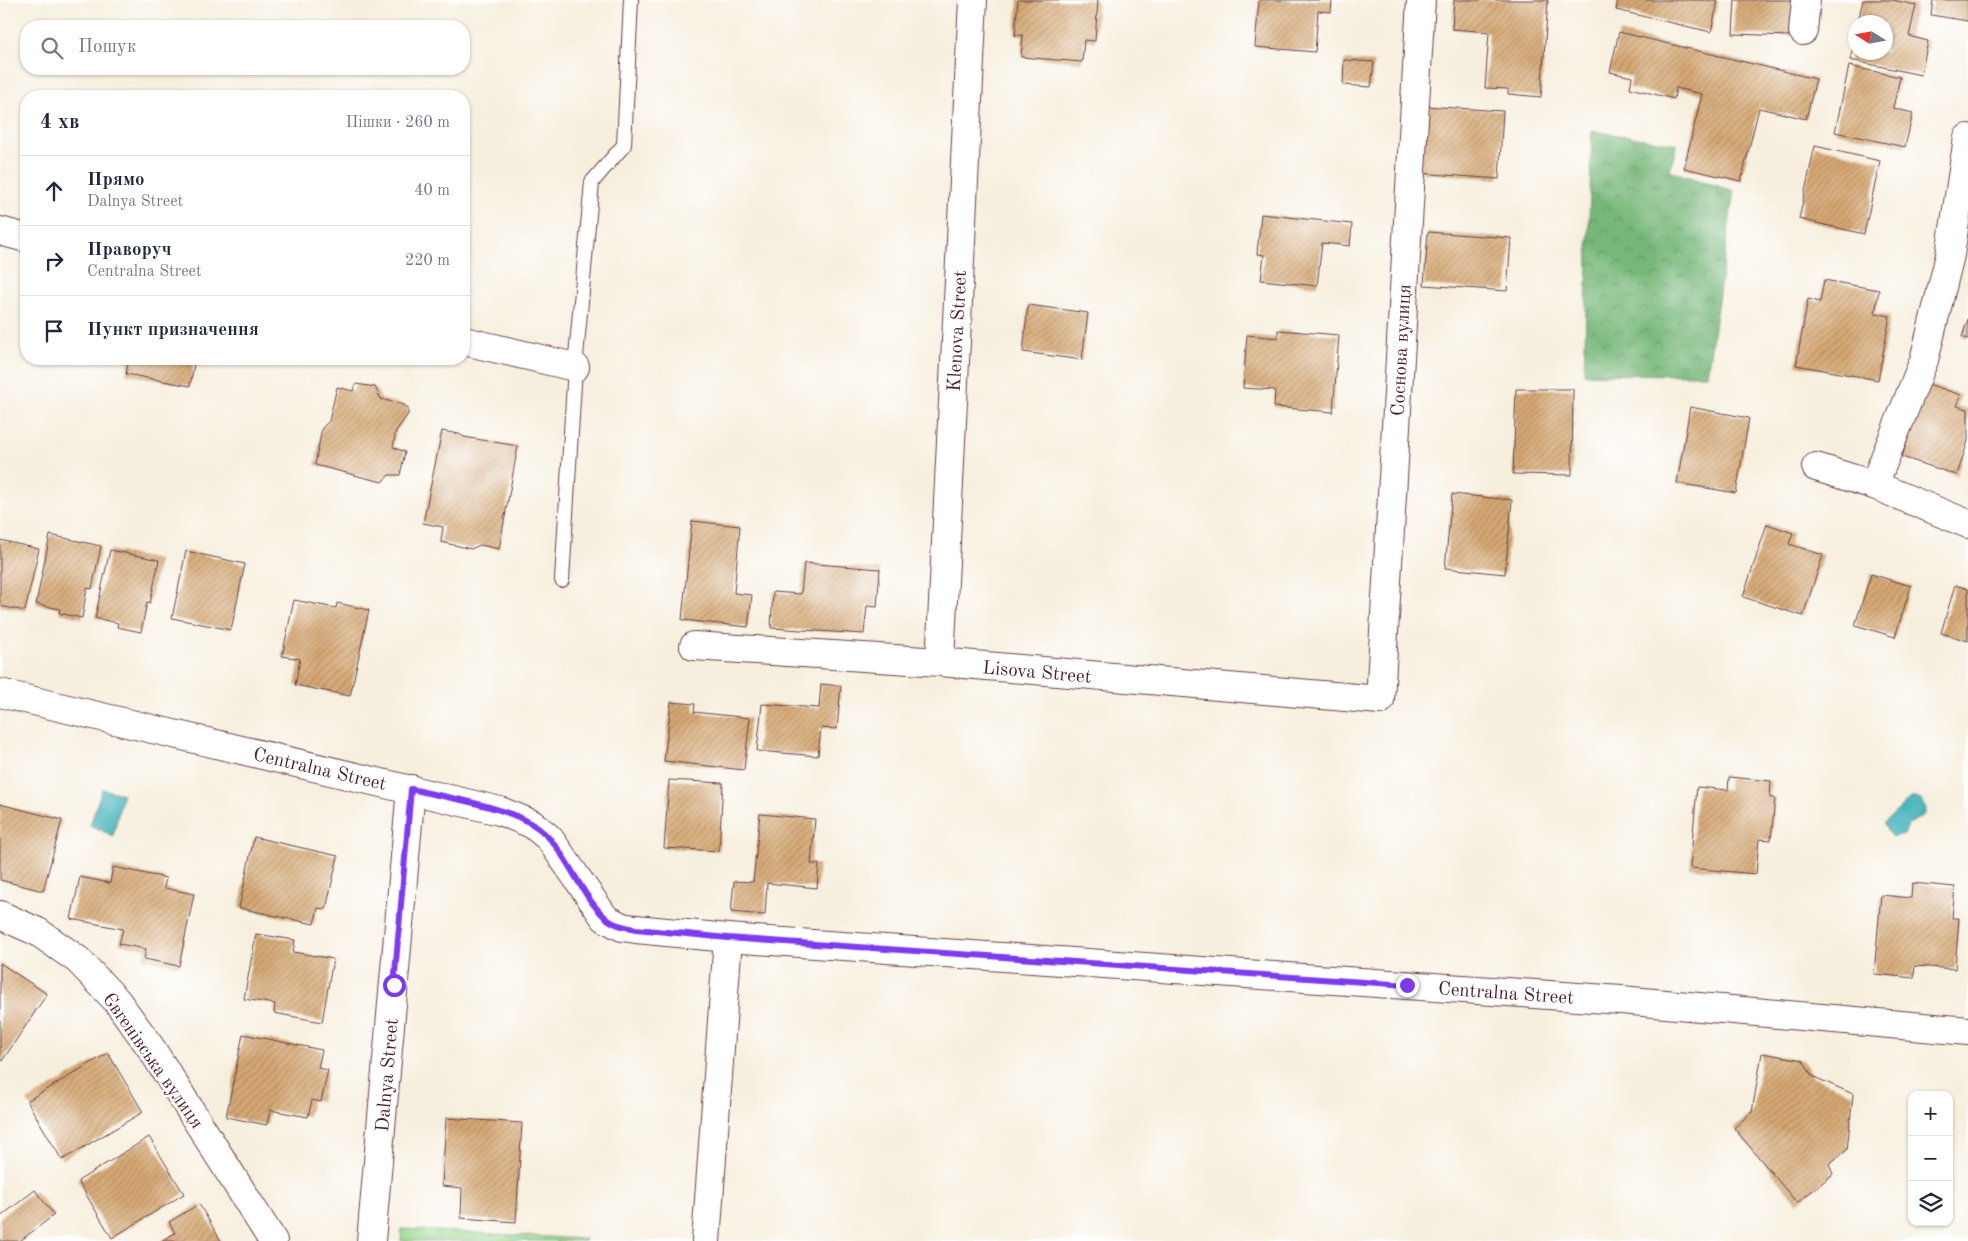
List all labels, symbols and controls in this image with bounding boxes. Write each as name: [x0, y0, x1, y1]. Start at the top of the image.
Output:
north arrow: [1848, 15, 1893, 60]
search box: [20, 20, 470, 75]
icon: search: [38, 34, 66, 62]
text: Пошук: [78, 38, 136, 57]
text: 4 хв: [40, 112, 79, 133]
text: Пішки · 260 m: [346, 115, 450, 131]
text: Прямо: [87, 171, 145, 190]
icon: ahead: [40, 177, 68, 205]
text: 40 m: [414, 183, 450, 199]
text: Dalnya Street: [87, 194, 183, 210]
text: Праворуч: [87, 241, 172, 260]
icon: right: [40, 247, 68, 275]
text: 220 m: [405, 253, 450, 269]
text: Centralna Street: [87, 264, 202, 280]
street label: Klenova Street: [946, 270, 971, 392]
street label: Соснова вулиця: [1390, 283, 1415, 417]
icon: arrive: [40, 317, 68, 345]
text: Пункт призначення: [87, 321, 259, 340]
street label: Lisova Street: [982, 659, 1092, 688]
street label: Centralna Street: [251, 746, 388, 795]
route start: [383, 974, 406, 997]
route end: [1396, 974, 1419, 997]
street label: Centralna Street: [1437, 980, 1574, 1009]
street label: Євгенівська вулиця: [98, 990, 206, 1133]
street label: Dalnya Street: [374, 1018, 403, 1133]
map controls: [1908, 1091, 1953, 1226]
button: +: [1908, 1091, 1953, 1136]
button: −: [1908, 1136, 1953, 1181]
button: layers: [1908, 1181, 1953, 1226]

